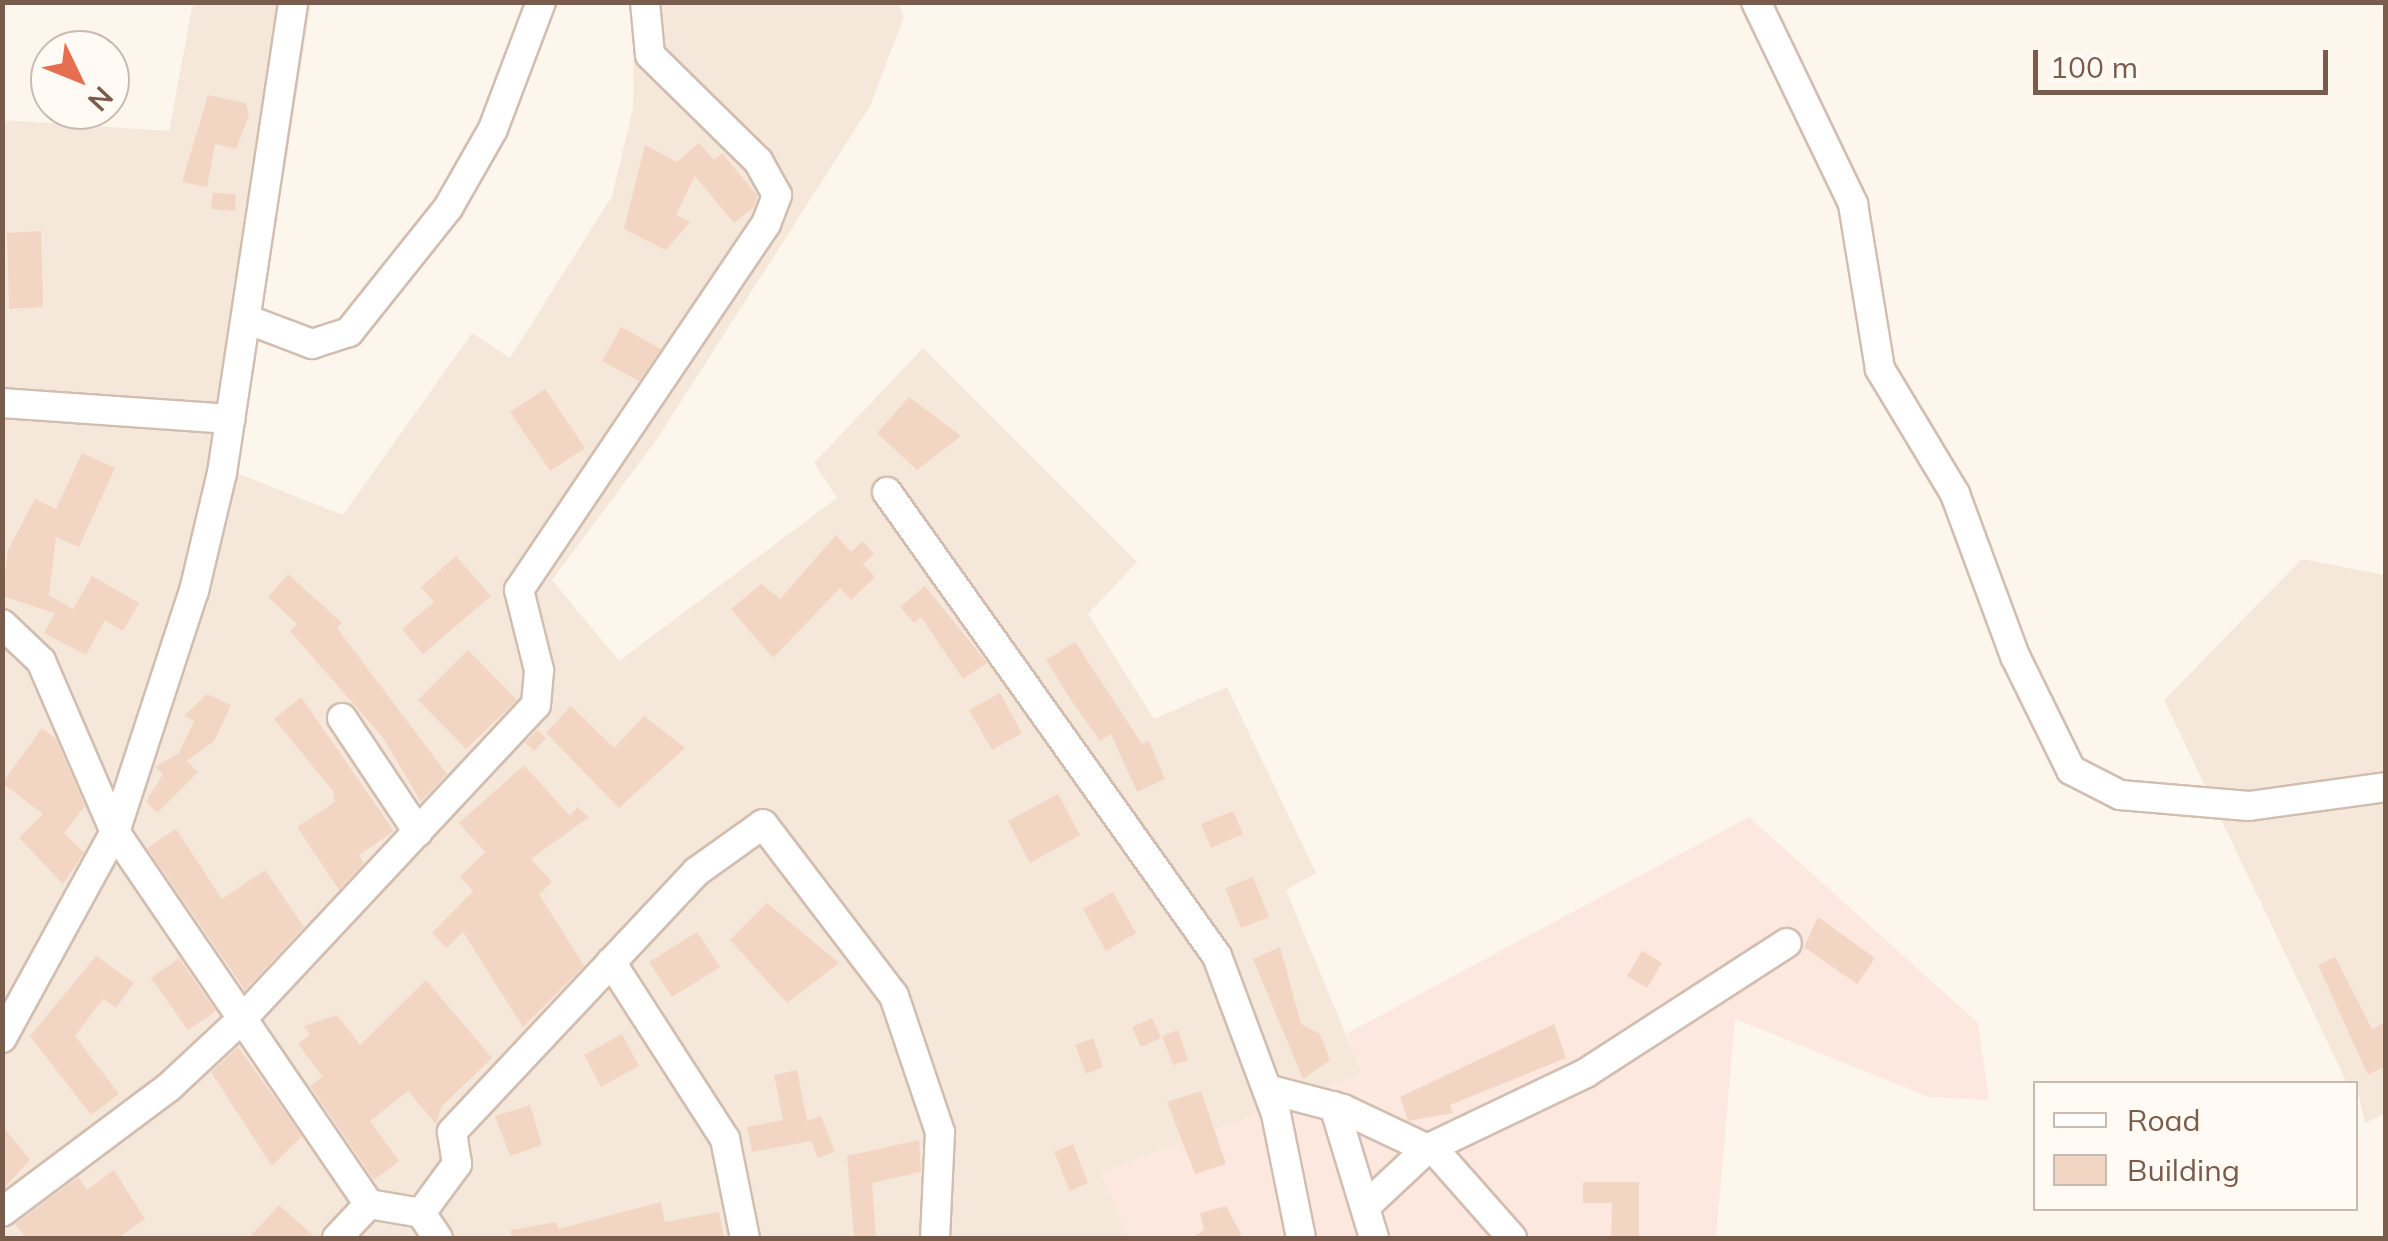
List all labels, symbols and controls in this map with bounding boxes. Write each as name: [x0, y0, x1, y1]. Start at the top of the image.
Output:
north arrow: [30, 30, 130, 130]
scale bar: [2038, 30, 2333, 92]
text: 100 m: [2050, 48, 2138, 86]
text: N: [81, 80, 121, 119]
legend: [2033, 1081, 2358, 1211]
text: Road: [2127, 1101, 2201, 1139]
text: Building: [2127, 1151, 2240, 1189]

